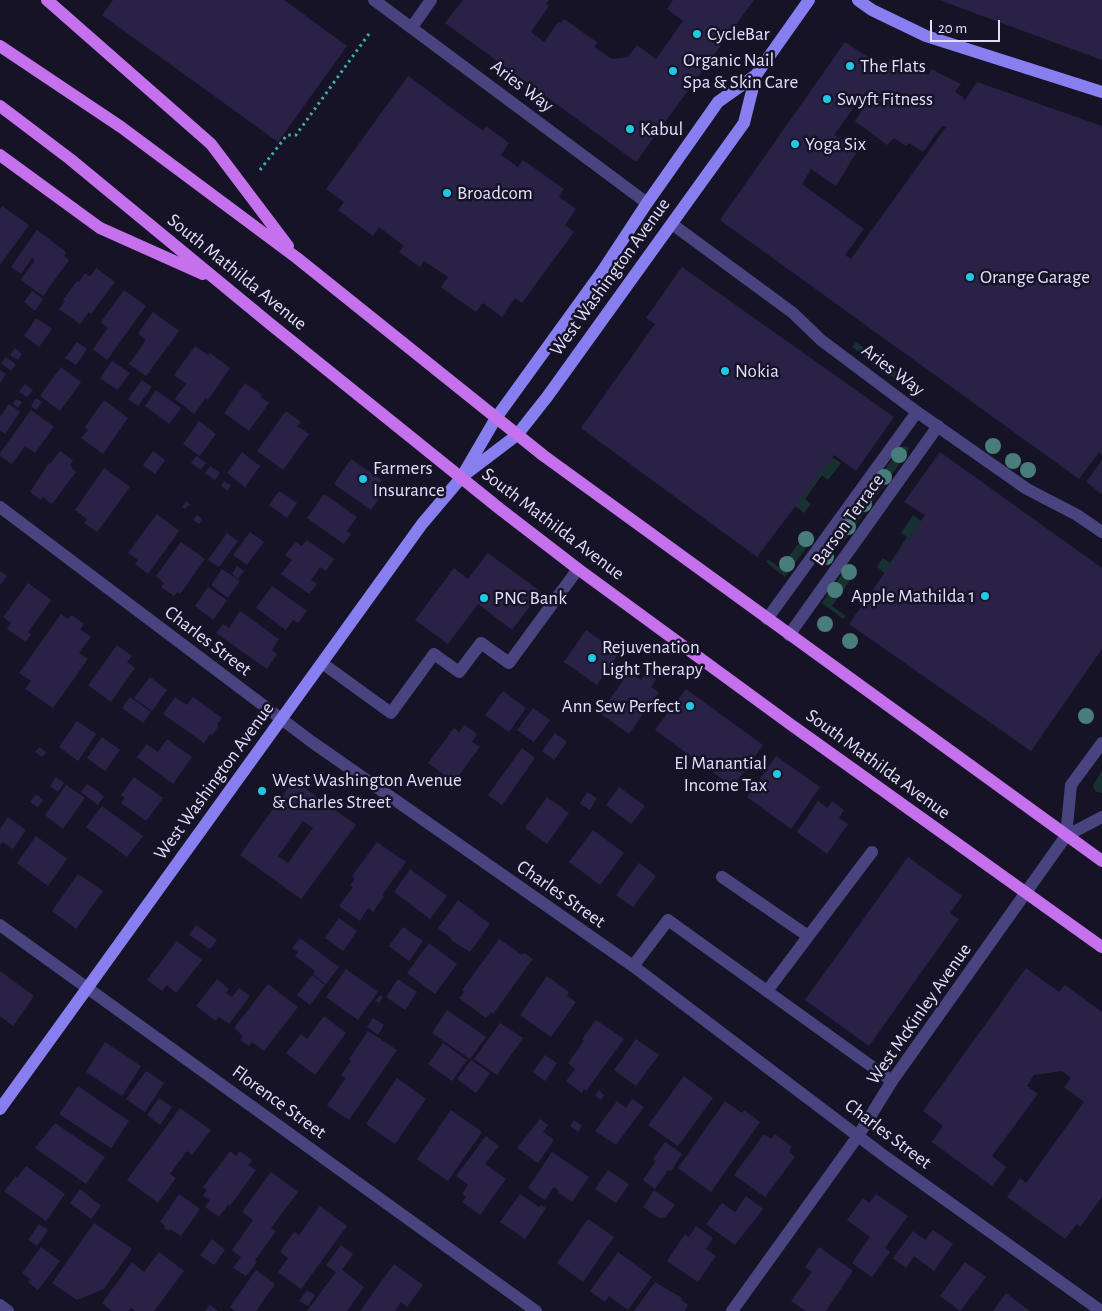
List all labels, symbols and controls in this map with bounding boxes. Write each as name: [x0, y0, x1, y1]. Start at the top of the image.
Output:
scale bar: [932, 10, 1002, 42]
text: 20 m: [938, 21, 967, 36]
place label: CycleBar: [707, 23, 770, 45]
marker: CycleBar: [691, 28, 703, 40]
place label: Organic Nail Spa & Skin Care: [683, 49, 798, 93]
street label: Aries Way: [486, 55, 558, 117]
place label: The Flats: [860, 55, 926, 77]
marker: The Flats: [844, 60, 856, 72]
marker: Organic Nail Spa & Skin Care: [667, 65, 679, 77]
place label: Swyft Fitness: [837, 88, 933, 110]
marker: Swyft Fitness: [821, 93, 833, 105]
place label: Kabul: [640, 118, 683, 140]
marker: Kabul: [624, 123, 636, 135]
place label: Yoga Six: [805, 133, 866, 155]
marker: Yoga Six: [789, 138, 801, 150]
place label: Broadcom: [457, 182, 533, 204]
marker: Broadcom: [441, 187, 453, 199]
street label: West Washington Avenue: [545, 194, 675, 360]
street label: South Mathilda Avenue: [163, 209, 311, 335]
place label: Orange Garage: [980, 266, 1090, 288]
marker: Orange Garage: [964, 271, 976, 283]
street label: Aries Way: [857, 339, 929, 401]
place label: Nokia: [735, 360, 779, 382]
marker: Nokia: [719, 365, 731, 377]
place label: Farmers Insurance: [373, 457, 445, 501]
street label: South Mathilda Avenue: [477, 463, 629, 585]
street label: Barson Terrace: [807, 470, 889, 570]
marker: Farmers Insurance: [357, 473, 369, 485]
place label: Apple Mathilda 1: [851, 585, 975, 607]
place label: PNC Bank: [494, 587, 567, 609]
marker: Apple Mathilda 1: [979, 590, 991, 602]
marker: PNC Bank: [478, 592, 490, 604]
street label: Charles Street: [160, 601, 256, 681]
place label: Rejuvenation Light Therapy: [602, 636, 703, 680]
marker: Rejuvenation Light Therapy: [586, 652, 598, 664]
place label: Ann Sew Perfect: [562, 695, 680, 717]
street label: West Washington Avenue: [149, 698, 279, 864]
marker: Ann Sew Perfect: [684, 700, 696, 712]
street label: South Mathilda Avenue: [801, 704, 955, 824]
place label: El Manantial Income Tax: [674, 752, 767, 796]
marker: El Manantial Income Tax: [771, 768, 783, 780]
place label: West Washington Avenue & Charles Street: [272, 769, 462, 813]
marker: West Washington Avenue & Charles Street: [256, 785, 268, 797]
street label: Charles Street: [512, 855, 610, 933]
street label: West McKinley Avenue: [862, 939, 976, 1089]
street label: Florence Street: [228, 1060, 330, 1144]
street label: Charles Street: [840, 1094, 936, 1174]

